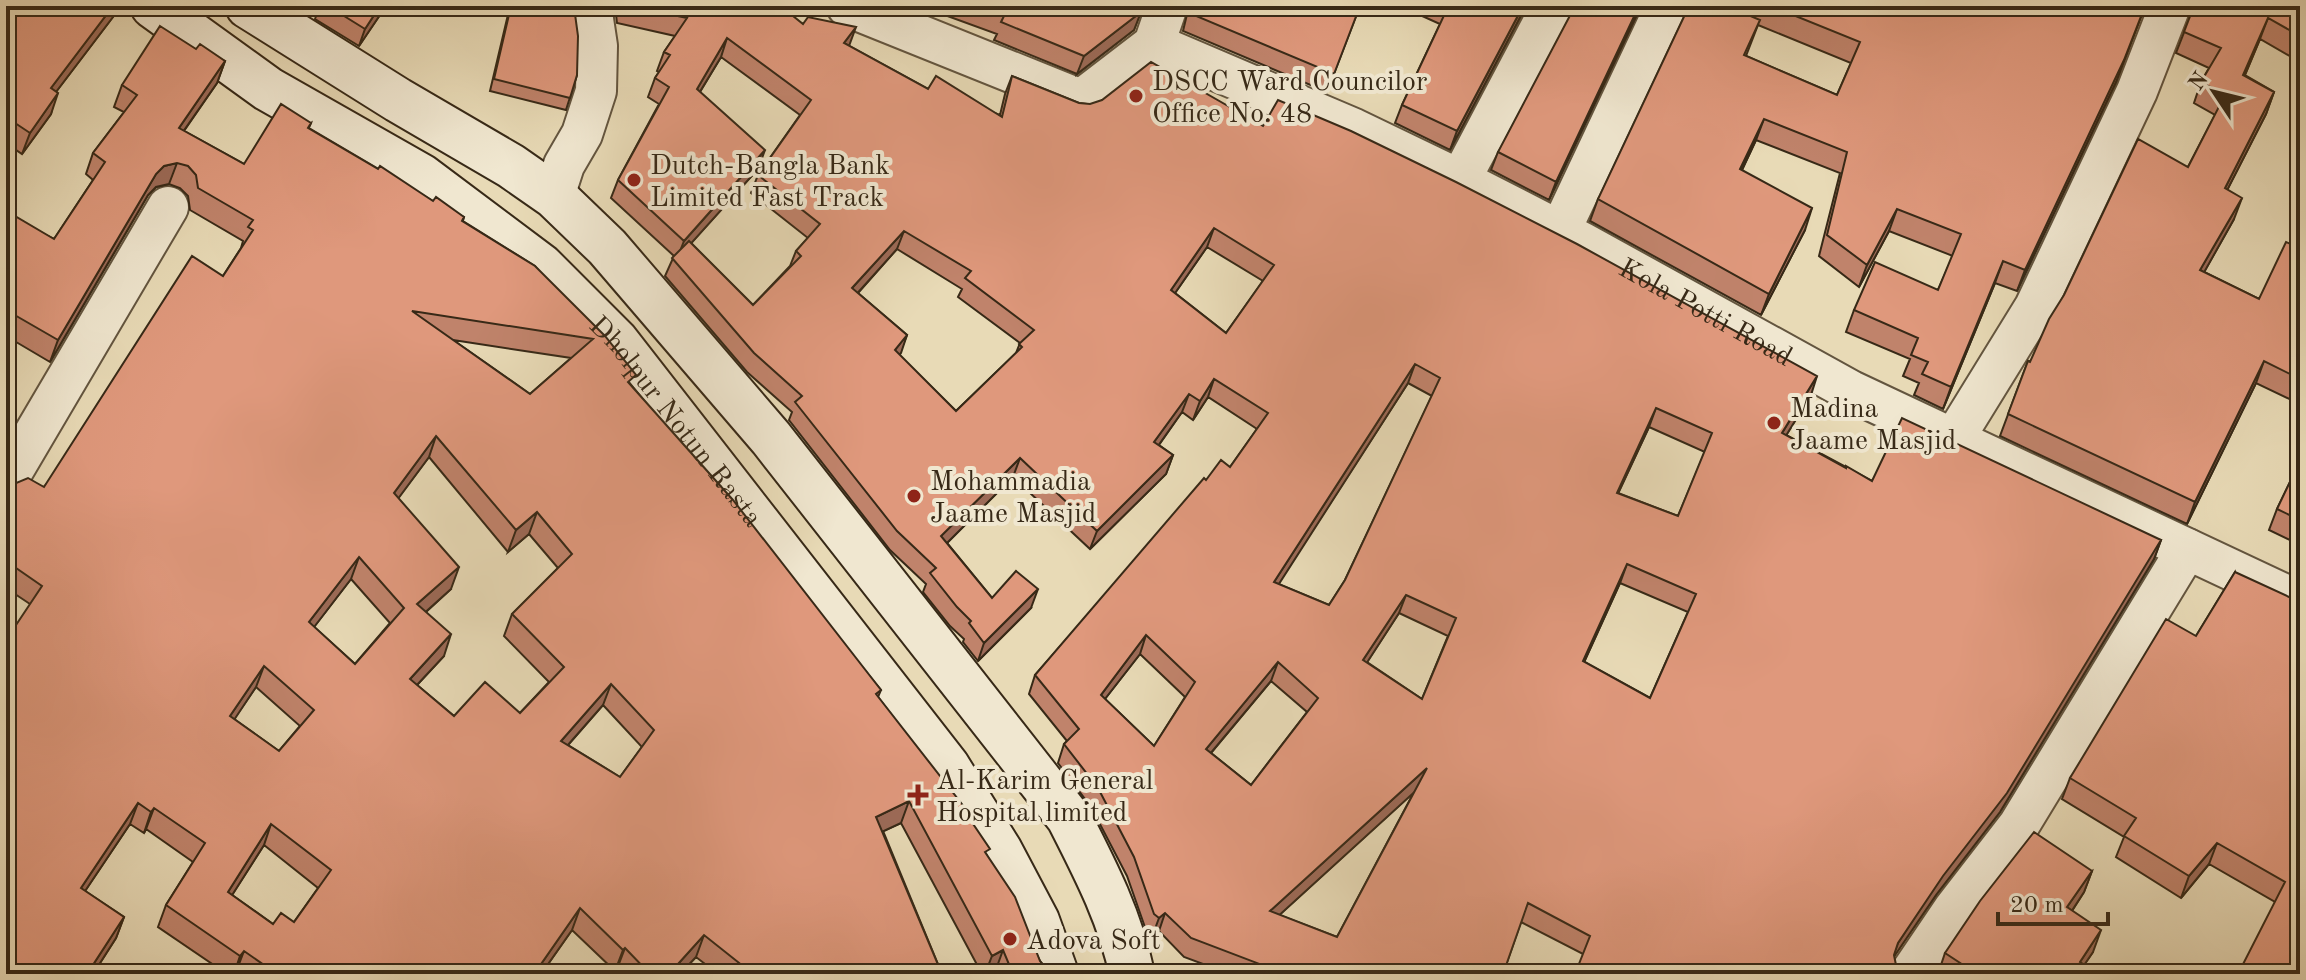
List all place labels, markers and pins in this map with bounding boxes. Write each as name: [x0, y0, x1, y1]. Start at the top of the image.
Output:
place label: DSCC Ward Councilor Office No. 48: [1152, 69, 1427, 129]
marker: DSCC Ward Councilor Office No. 48: [1127, 87, 1145, 105]
place label: Dutch-Bangla Bank Limited Fast Track: [650, 153, 890, 213]
marker: Dutch-Bangla Bank Limited Fast Track: [625, 171, 643, 189]
place label: Madina Jaame Masjid: [1790, 396, 1956, 456]
marker: Madina Jaame Masjid: [1765, 414, 1783, 432]
place label: Mohammadia Jaame Masjid: [930, 469, 1096, 529]
marker: Mohammadia Jaame Masjid: [905, 487, 923, 505]
place label: Al-Karim General Hospital limited: [936, 768, 1153, 828]
marker: Al-Karim General Hospital limited: [907, 784, 929, 806]
place label: Adova Soft: [1026, 928, 1161, 956]
marker: Adova Soft: [1001, 930, 1019, 948]

